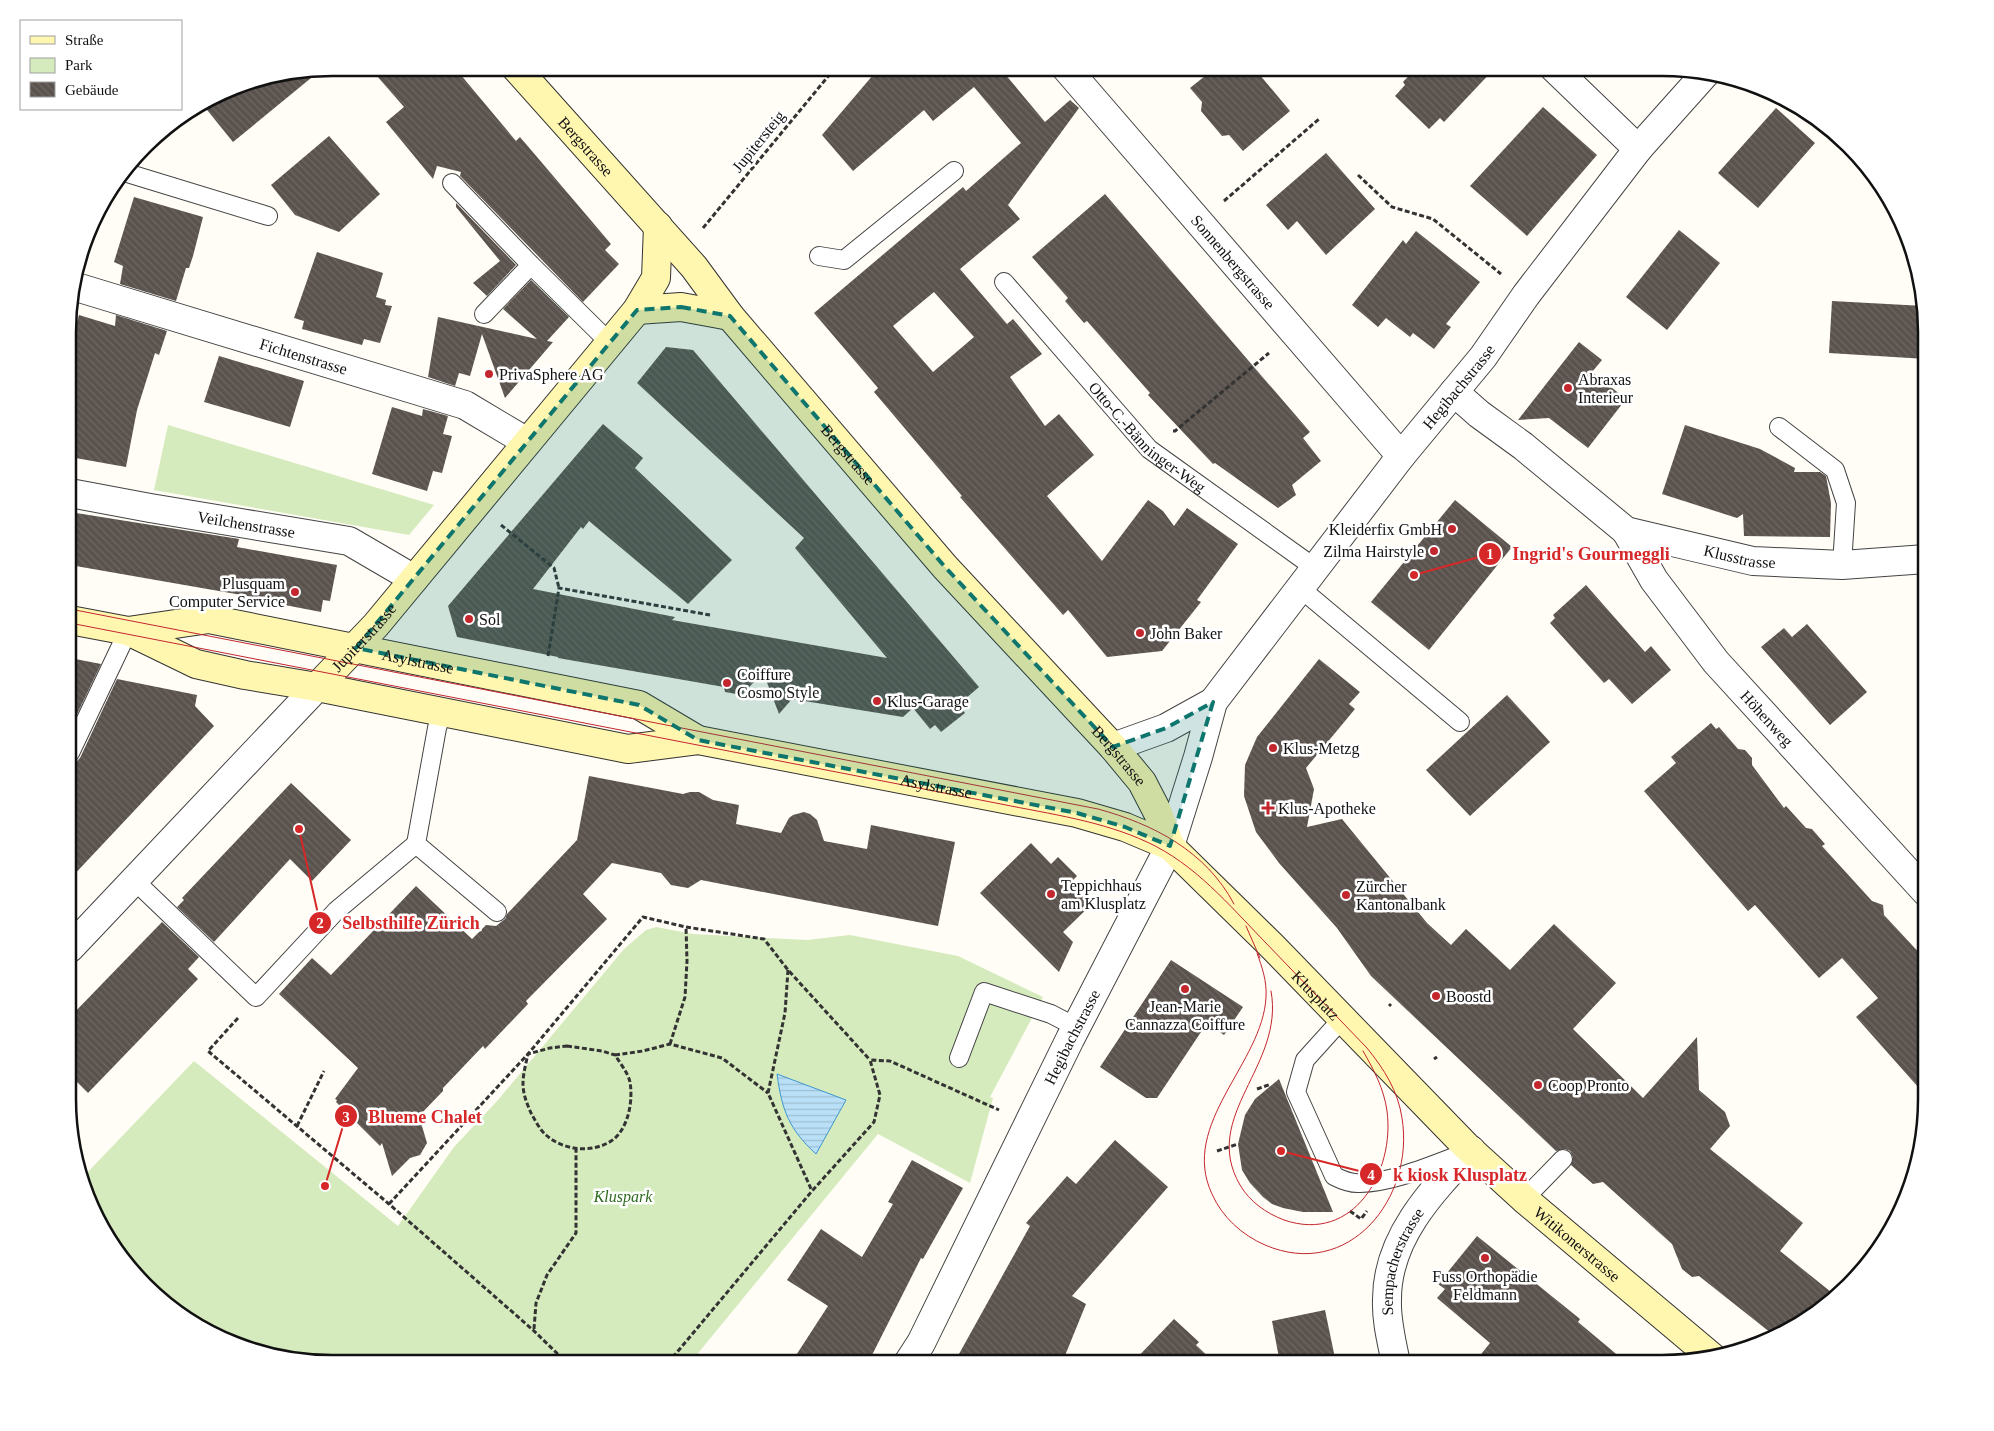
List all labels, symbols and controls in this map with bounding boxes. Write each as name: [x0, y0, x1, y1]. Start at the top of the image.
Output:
legend: [20, 20, 182, 110]
text: Straße: [65, 32, 104, 48]
text: Park: [65, 57, 93, 73]
text: Gebäude: [65, 82, 119, 98]
street label: Jupitersteig: [729, 107, 789, 176]
street label: Bergstrasse: [555, 114, 616, 180]
street label: Sonnenbergstrasse: [1188, 212, 1278, 313]
street label: Fichtenstrasse: [258, 335, 349, 378]
street label: Hegibachstrasse: [1419, 341, 1498, 432]
place label: PrivaSphere AG: [499, 366, 604, 384]
marker: PrivaSphere AG: [483, 368, 495, 380]
place label: Abraxas Interieur: [1578, 371, 1634, 406]
street label: Otto-C.-Bänninger-Weg: [1086, 379, 1209, 497]
marker: Abraxas Interieur: [1562, 382, 1574, 394]
street label: Bergstrasse: [818, 421, 879, 488]
street label: Veilchenstrasse: [196, 508, 296, 541]
place label: Kleiderfix GmbH: [1329, 521, 1442, 538]
marker: Kleiderfix GmbH: [1446, 523, 1458, 535]
callout: Ingrid's Gourmeggli: [1477, 537, 1680, 570]
street label: Klusstrasse: [1702, 542, 1776, 571]
place label: Zilma Hairstyle: [1323, 543, 1424, 561]
text: Ingrid's Gourmeggli: [1512, 544, 1670, 564]
marker: Zilma Hairstyle: [1428, 545, 1440, 557]
text: 1: [1486, 546, 1494, 562]
place label: Plusquam Computer Service: [169, 575, 286, 611]
marker: Plusquam Computer Service: [289, 586, 301, 598]
street label: Jupiterstrasse: [328, 600, 399, 675]
place label: Sol: [479, 611, 501, 628]
marker: Sol: [463, 613, 475, 625]
place label: John Baker: [1150, 625, 1223, 642]
marker: John Baker: [1134, 627, 1146, 639]
street label: Asylstrasse: [380, 646, 455, 677]
place label: Coiffure Cosmo Style: [737, 666, 819, 702]
marker: Coiffure Cosmo Style: [721, 677, 733, 689]
street label: Höhenweg: [1737, 687, 1796, 750]
place label: Klus-Garage: [887, 693, 969, 711]
marker: Klus-Garage: [871, 695, 883, 707]
street label: Bergstrasse: [1088, 722, 1149, 789]
place label: Klus-Metzg: [1283, 740, 1359, 758]
marker: Klus-Metzg: [1267, 742, 1279, 754]
street label: Asylstrasse: [899, 771, 973, 802]
place label: Klus-Apotheke: [1278, 800, 1376, 818]
marker: Klus-Apotheke: [1262, 802, 1274, 814]
place label: Teppichhaus am Klusplatz: [1061, 877, 1146, 913]
place label: Zürcher Kantonalbank: [1356, 878, 1446, 913]
marker: Teppichhaus am Klusplatz: [1045, 888, 1057, 900]
marker: Zürcher Kantonalbank: [1340, 889, 1352, 901]
callout: Selbsthilfe Zürich: [308, 907, 490, 940]
text: Selbsthilfe Zürich: [342, 913, 480, 933]
text: 2: [316, 915, 324, 931]
street label: Klusplatz: [1288, 967, 1343, 1023]
marker: Jean-Marie Cannazza Coiffure: [1179, 983, 1191, 995]
street label: Hegibachstrasse: [1041, 987, 1103, 1087]
place label: Boostd: [1446, 988, 1491, 1005]
marker: Boostd: [1430, 990, 1442, 1002]
place label: Jean-Marie Cannazza Coiffure: [1125, 998, 1245, 1033]
place label: Coop Pronto: [1548, 1077, 1629, 1095]
marker: Coop Pronto: [1532, 1079, 1544, 1091]
callout: Blueme Chalet: [333, 1100, 492, 1133]
text: Blueme Chalet: [368, 1107, 482, 1127]
text: 3: [342, 1109, 350, 1125]
callout: k kiosk Klusplatz: [1358, 1158, 1537, 1191]
text: k kiosk Klusplatz: [1393, 1165, 1527, 1185]
text: 4: [1367, 1167, 1375, 1183]
park label: Kluspark: [593, 1188, 653, 1206]
street label: Witikonerstrasse: [1531, 1203, 1623, 1285]
street label: Sempacherstrasse: [1379, 1205, 1427, 1316]
marker: Fuss Orthopädie Feldmann: [1479, 1252, 1491, 1264]
place label: Fuss Orthopädie Feldmann: [1432, 1268, 1538, 1303]

